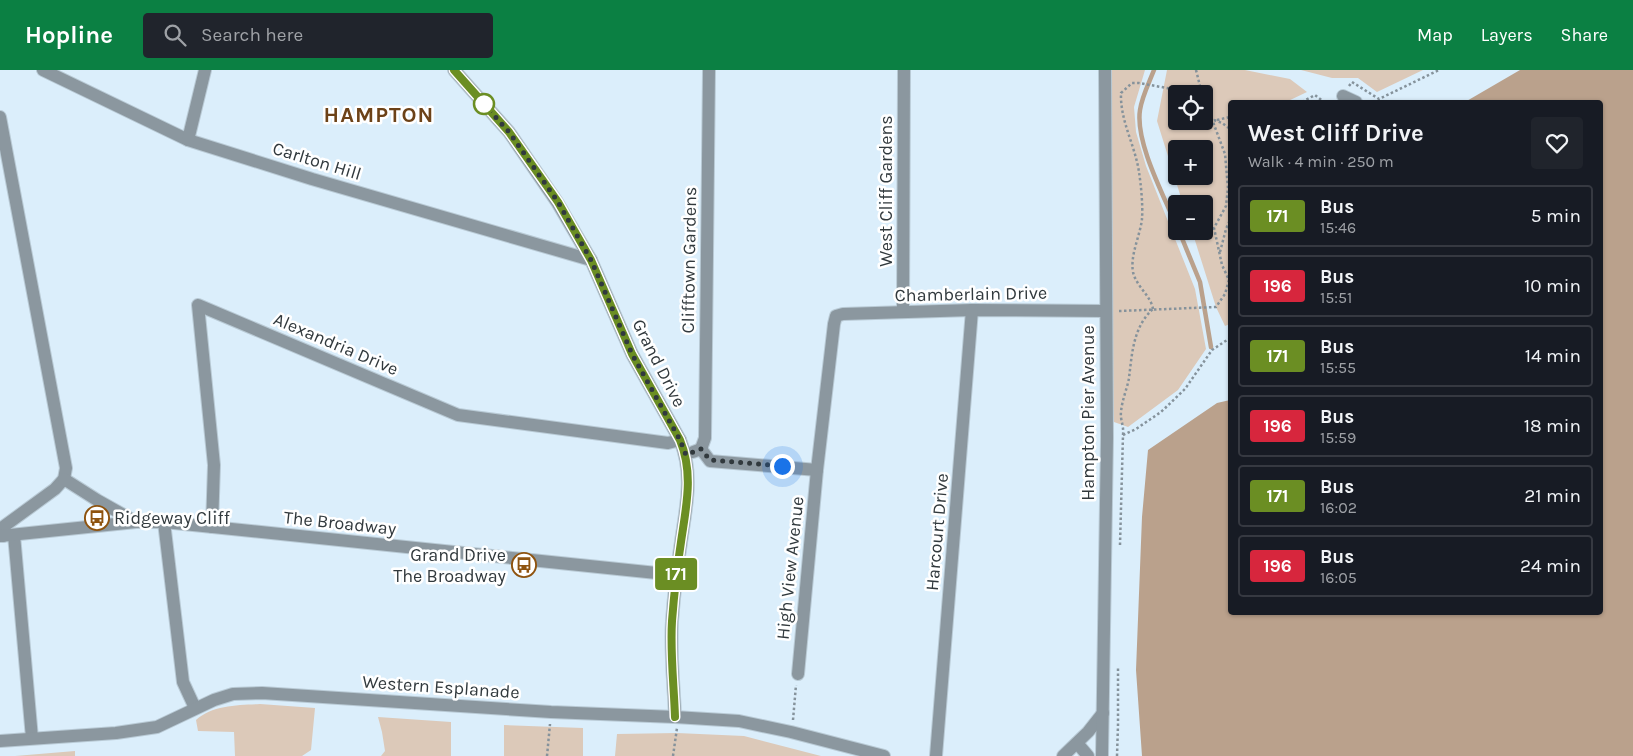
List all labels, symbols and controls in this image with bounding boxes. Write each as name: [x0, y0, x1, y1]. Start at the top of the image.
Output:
search box: [143, 13, 493, 58]
text: Hopline: [25, 21, 113, 49]
icon: search: [161, 21, 189, 49]
text: Search here: [201, 24, 303, 46]
text: Map: [1417, 24, 1453, 46]
text: Layers: [1481, 24, 1533, 46]
text: Share: [1561, 24, 1608, 46]
map controls: [1168, 85, 1213, 240]
button: locate: [1168, 85, 1213, 130]
unlabelled marker: [473, 93, 495, 115]
district label: HAMPTON: [324, 102, 434, 128]
street label: West Cliff Gardens: [875, 115, 897, 267]
button: heart: [1531, 117, 1583, 169]
text: West Cliff Drive: [1248, 119, 1424, 147]
street label: Carlton Hill: [270, 137, 364, 185]
button: +: [1168, 140, 1213, 185]
text: Walk · 4 min · 250 m: [1248, 152, 1394, 171]
street label: Clifftown Gardens: [677, 186, 701, 334]
button: −: [1168, 195, 1213, 240]
text: Bus: [1320, 196, 1354, 218]
text: 171: [1267, 205, 1288, 227]
text: 5 min: [1531, 205, 1581, 227]
text: 15:46: [1320, 218, 1356, 237]
text: Bus: [1320, 266, 1354, 288]
text: 196: [1263, 275, 1292, 297]
text: 10 min: [1524, 275, 1581, 297]
street label: Chamberlain Drive: [895, 282, 1047, 306]
text: 15:51: [1320, 288, 1352, 307]
street label: Alexandria Drive: [270, 308, 402, 380]
street label: Grand Drive: [627, 315, 691, 411]
street label: Hampton Pier Avenue: [1077, 325, 1099, 501]
text: Bus: [1320, 336, 1354, 358]
text: 171: [1267, 345, 1288, 367]
text: 14 min: [1525, 345, 1581, 367]
text: 15:55: [1320, 358, 1356, 377]
text: Bus: [1320, 406, 1354, 428]
text: 196: [1263, 415, 1292, 437]
text: 18 min: [1524, 415, 1581, 437]
text: 15:59: [1320, 428, 1356, 447]
your location: [770, 454, 795, 479]
street label: Harcourt Drive: [921, 472, 953, 592]
text: Bus: [1320, 476, 1354, 498]
text: 171: [1267, 485, 1288, 507]
text: 21 min: [1524, 485, 1581, 507]
street label: High View Avenue: [772, 495, 808, 641]
text: 16:02: [1320, 498, 1357, 517]
bus stop icon: Ridgeway Cliff: [84, 505, 110, 531]
street label: The Broadway: [283, 506, 398, 540]
place label: Ridgeway Cliff: [114, 507, 231, 529]
place label: Grand Drive The Broadway: [393, 544, 507, 587]
text: Bus: [1320, 546, 1354, 568]
bus stop icon: Grand Drive The Broadway: [511, 552, 537, 578]
text: 196: [1263, 555, 1292, 577]
text: 24 min: [1520, 555, 1581, 577]
line badge: 171: [647, 558, 705, 590]
text: 171: [665, 563, 687, 585]
text: 16:05: [1320, 568, 1357, 587]
street label: Western Esplanade: [362, 671, 520, 703]

